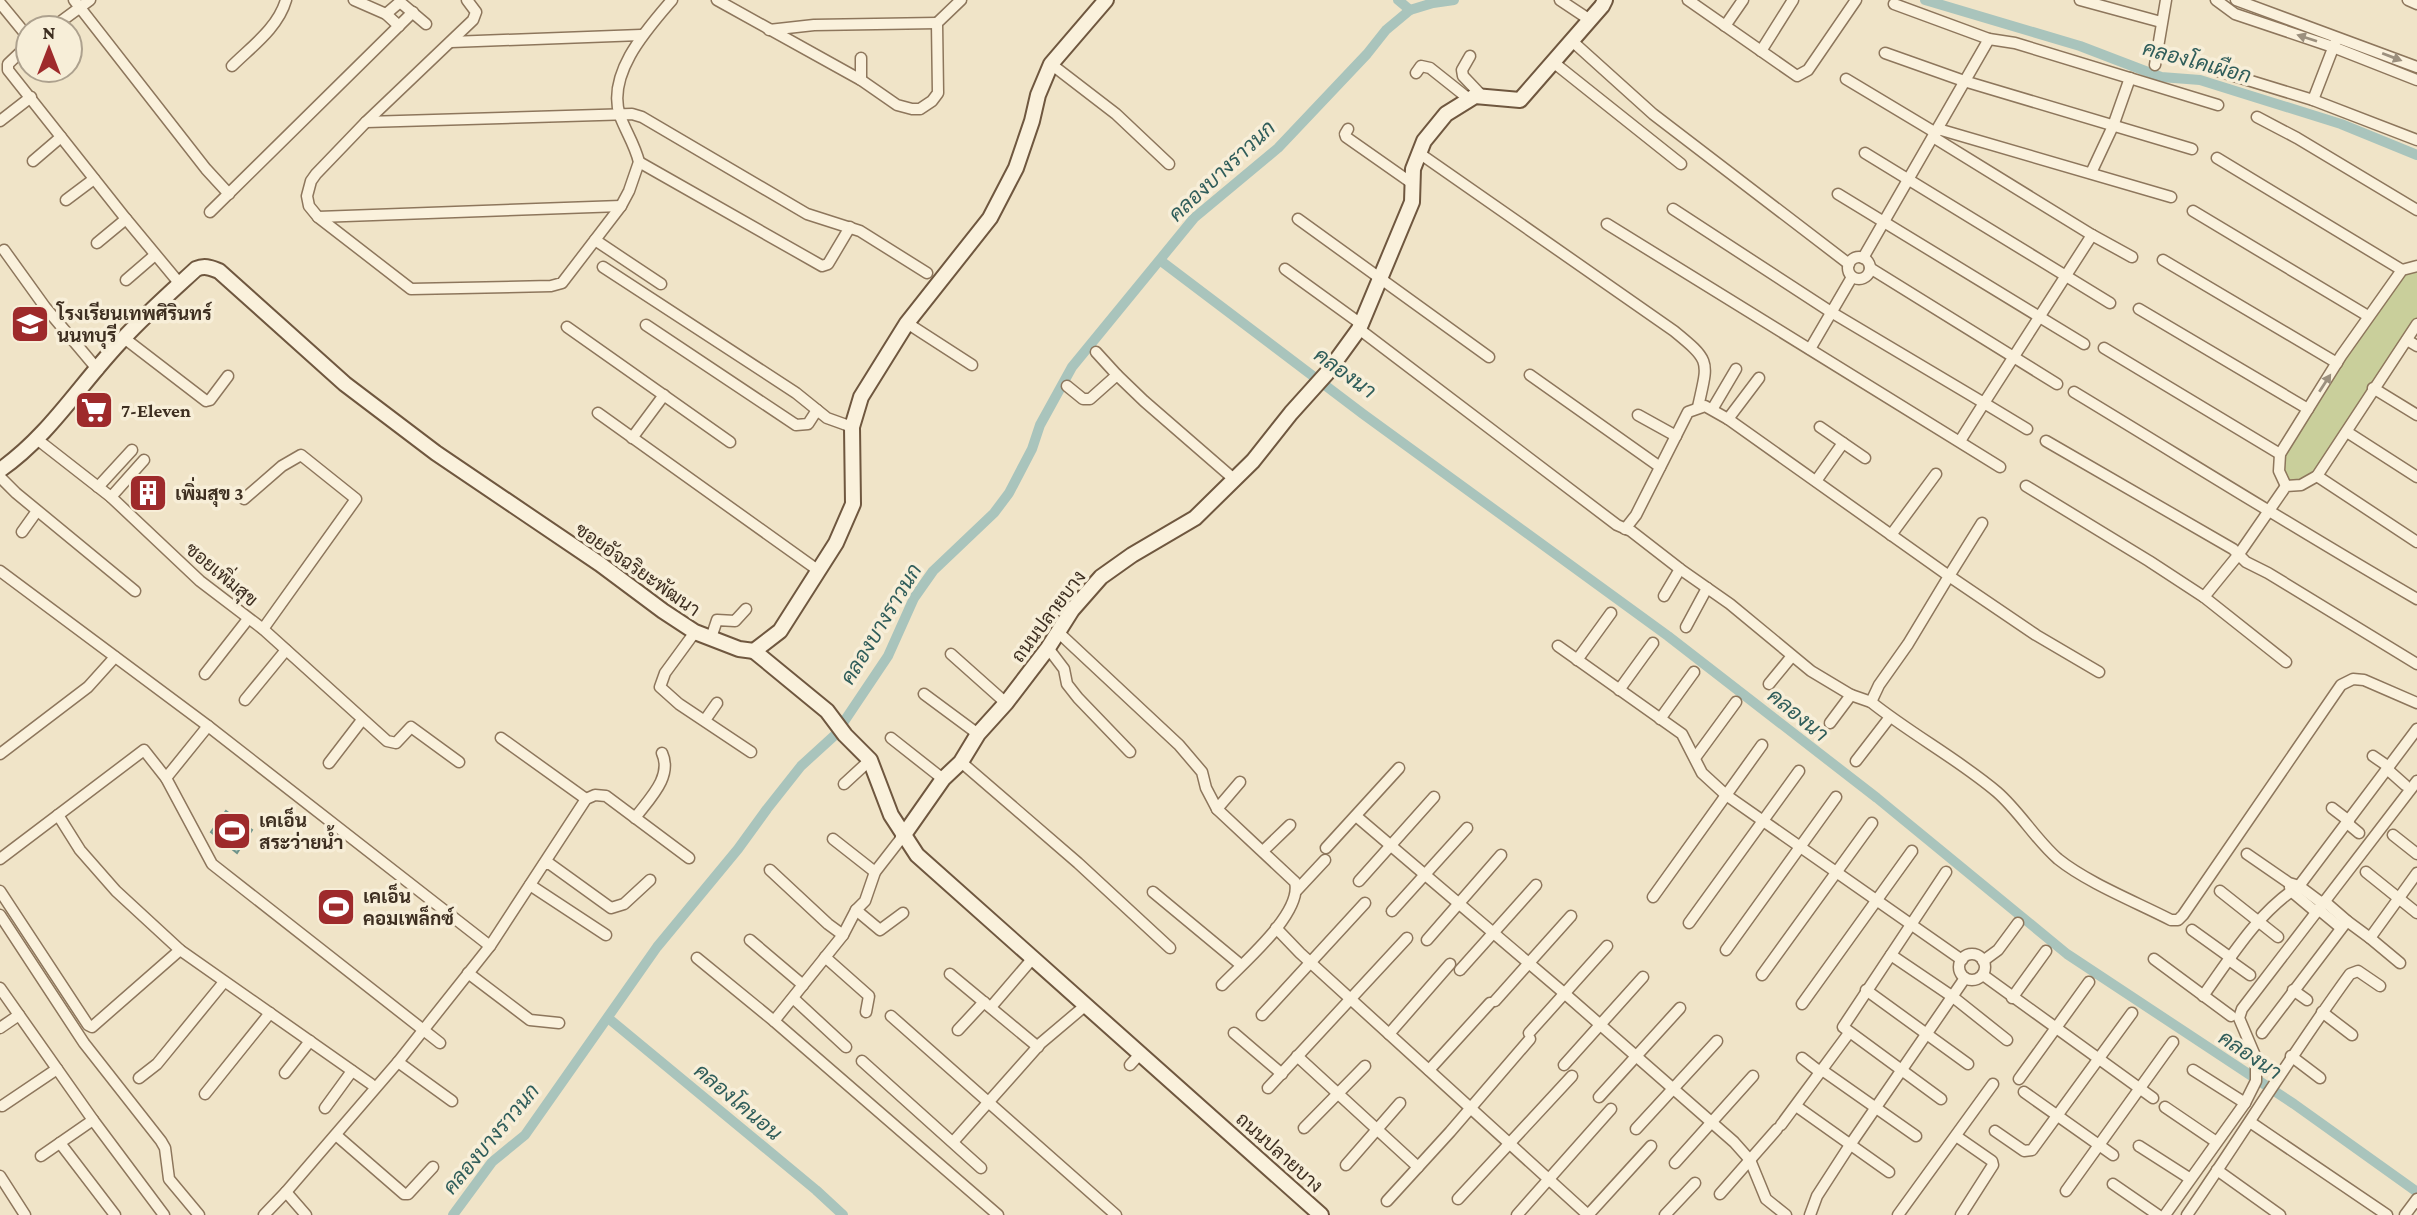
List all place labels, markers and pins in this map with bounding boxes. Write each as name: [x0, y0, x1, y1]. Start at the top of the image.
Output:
place label: โรงเรียนเทพศิรินทร์ นนทบุรี: [56, 301, 213, 350]
school or university icon: โรงเรียนเทพศิรินทร์ นนทบุรี: [9, 303, 51, 345]
supermarket icon: 7-Eleven: [73, 389, 115, 431]
place label: 7-Eleven: [121, 400, 191, 421]
building icon: เพิ่มสุข 3: [127, 472, 169, 514]
place label: เพิ่มสุข 3: [175, 477, 244, 508]
place label: เคเอ็น สระว่ายน้ำ: [259, 807, 343, 853]
sports icon: เคเอ็น สระว่ายน้ำ: [211, 810, 253, 852]
place label: เคเอ็น คอมเพล็กซ์: [363, 883, 455, 929]
sports icon: เคเอ็น คอมเพล็กซ์: [315, 886, 357, 928]

